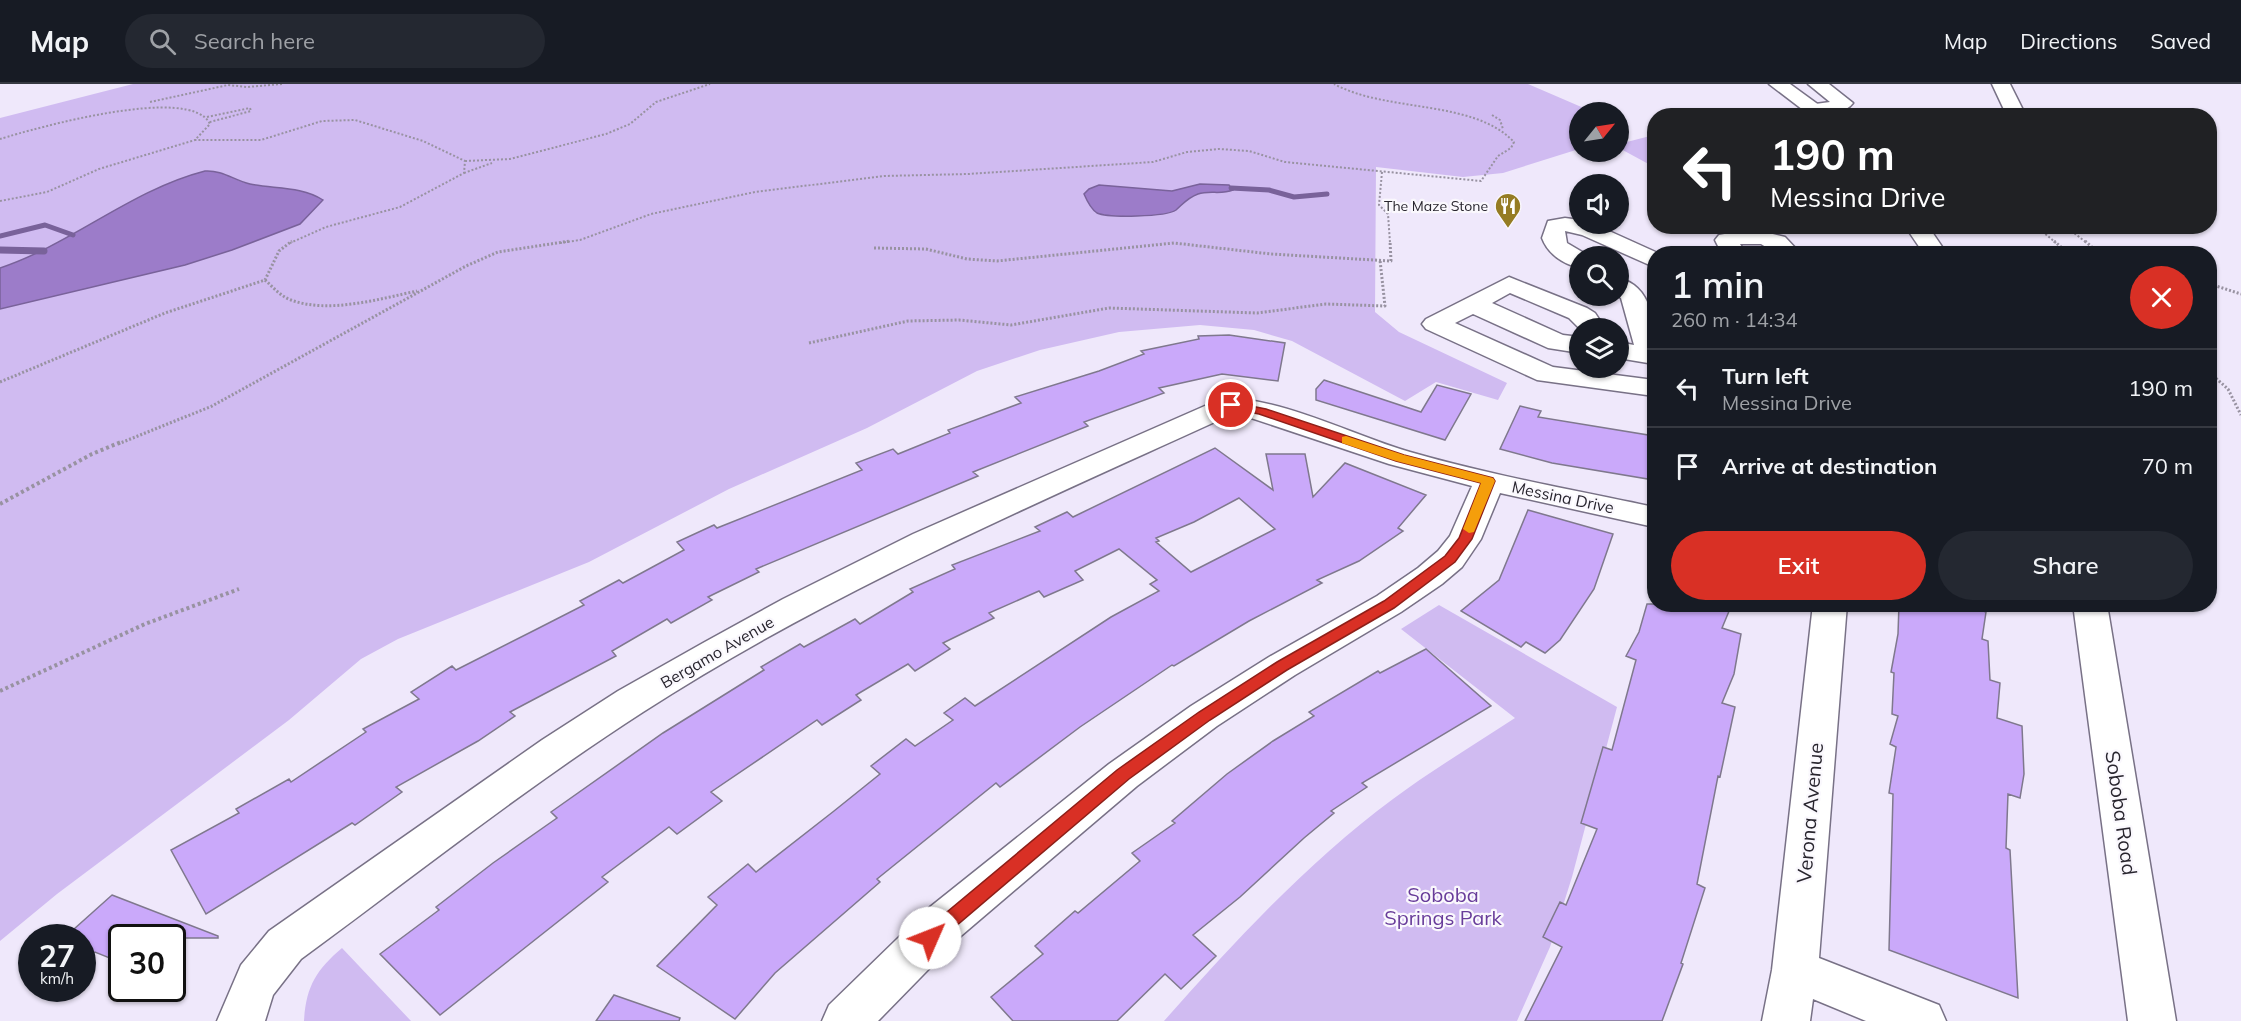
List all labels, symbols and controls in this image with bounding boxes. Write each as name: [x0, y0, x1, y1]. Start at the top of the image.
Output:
search box: [125, 14, 545, 68]
text: Map: [30, 24, 89, 59]
icon: search: [146, 25, 179, 58]
text: Search here: [194, 27, 315, 55]
text: Map: [1944, 28, 1987, 54]
text: Directions: [2020, 28, 2117, 54]
text: Saved: [2150, 28, 2211, 54]
north arrow: [1569, 102, 1629, 162]
map controls: [1569, 102, 1629, 378]
text: 190 m: [1770, 128, 1895, 181]
icon: left: [1671, 132, 1749, 210]
button: sound: [1569, 174, 1629, 234]
text: Messina Drive: [1770, 180, 1945, 214]
restaurant icon: The Maze Stone: [1493, 191, 1523, 229]
place label: The Maze Stone: [1384, 197, 1488, 215]
button: search: [1569, 246, 1629, 306]
text: 1 min: [1671, 262, 1765, 307]
button: close: [2130, 266, 2193, 329]
text: 260 m · 14:34: [1671, 307, 1797, 332]
button: layers: [1569, 318, 1629, 378]
text: Turn left: [1722, 362, 1809, 390]
icon: left: [1671, 372, 1704, 405]
text: 190 m: [2128, 374, 2193, 402]
pin: [1205, 379, 1256, 430]
icon: arrive: [1214, 388, 1247, 421]
text: Messina Drive: [1722, 390, 1852, 415]
icon: arrive: [1671, 450, 1704, 483]
text: Arrive at destination: [1722, 452, 1937, 480]
text: 70 m: [2142, 452, 2193, 480]
street label: Messina Drive: [1510, 476, 1616, 518]
button: Exit: [1671, 531, 1926, 600]
button: Share: [1938, 531, 2193, 600]
street label: Bergamo Avenue: [657, 611, 777, 693]
street label: Verona Avenue: [1791, 742, 1828, 884]
street label: Soboba Road: [2100, 749, 2143, 877]
park label: Soboba Springs Park: [1384, 882, 1502, 930]
position arrow: [898, 906, 962, 970]
speed limit sign: 30: [108, 924, 186, 1002]
text: 27: [39, 937, 75, 975]
text: km/h: [40, 969, 74, 988]

